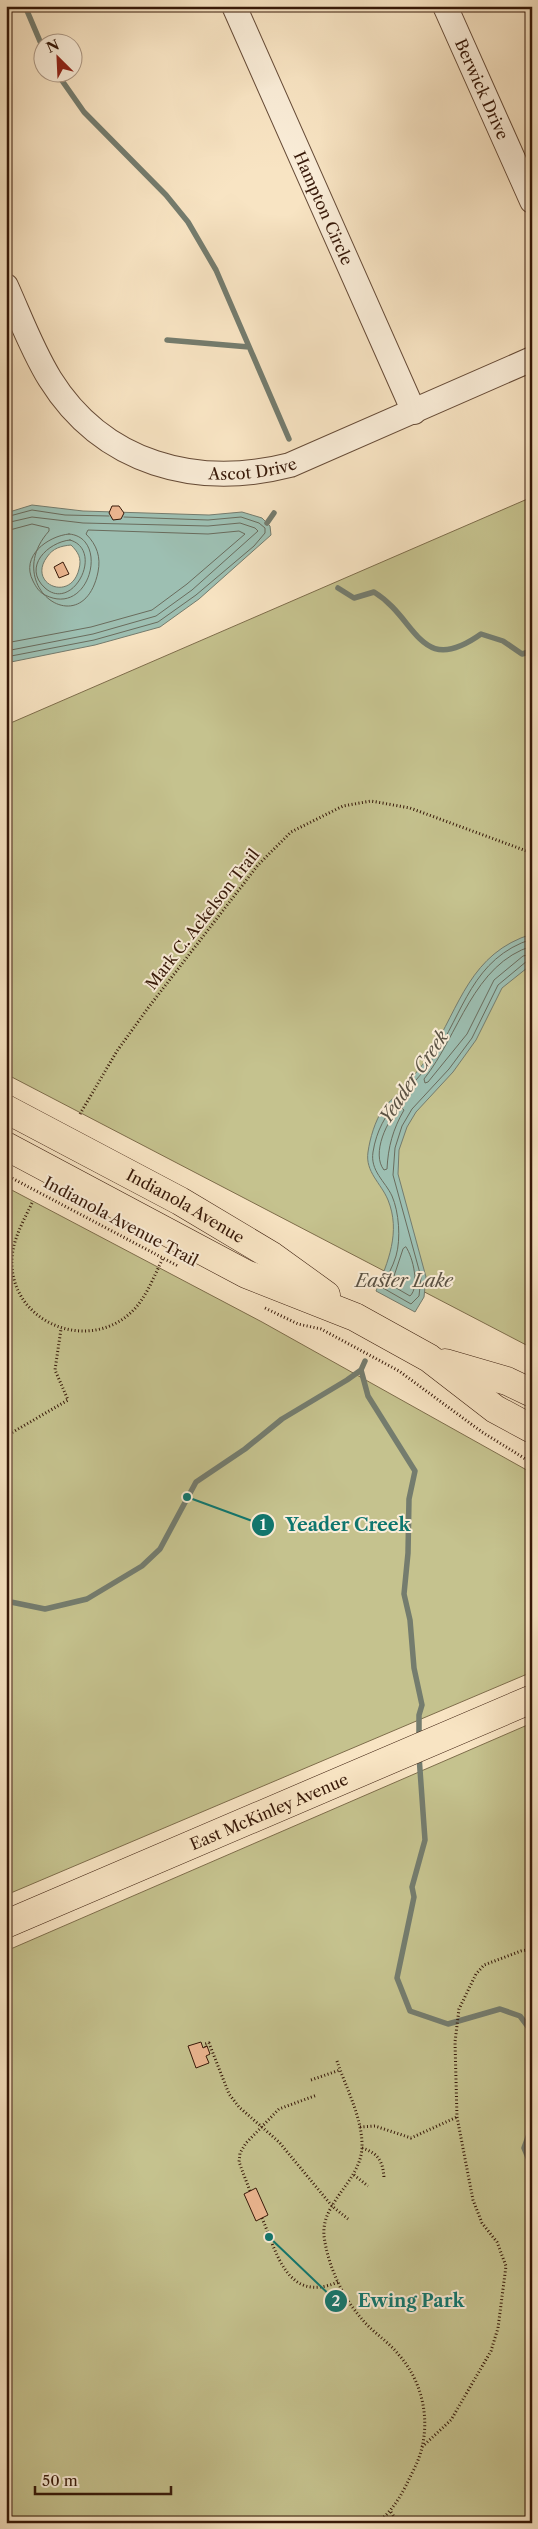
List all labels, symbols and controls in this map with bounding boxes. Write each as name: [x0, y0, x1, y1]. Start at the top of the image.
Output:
north arrow: [32, 32, 82, 82]
text: N: [43, 35, 62, 57]
street label: Berwick Drive: [451, 36, 513, 143]
street label: Hampton Circle: [290, 148, 358, 268]
street label: Ascot Drive: [207, 453, 300, 484]
street label: Mark C. Ackelson Trail: [141, 844, 263, 993]
water label: Yeader Creek: [375, 1026, 453, 1127]
street label: Indianola Avenue: [123, 1165, 248, 1247]
street label: Indianola Avenue Trail: [40, 1172, 202, 1270]
water label: Easter Lake: [353, 1270, 454, 1292]
callout: Yeader Creek: [250, 1508, 420, 1541]
text: Yeader Creek: [285, 1514, 412, 1536]
text: 1: [260, 1515, 267, 1534]
street label: East McKinley Avenue: [187, 1769, 351, 1854]
callout: Ewing Park: [323, 2285, 475, 2318]
text: Ewing Park: [358, 2290, 466, 2312]
text: 2: [332, 2291, 341, 2310]
scale bar: [35, 2464, 171, 2496]
text: 50 m: [42, 2471, 78, 2490]

